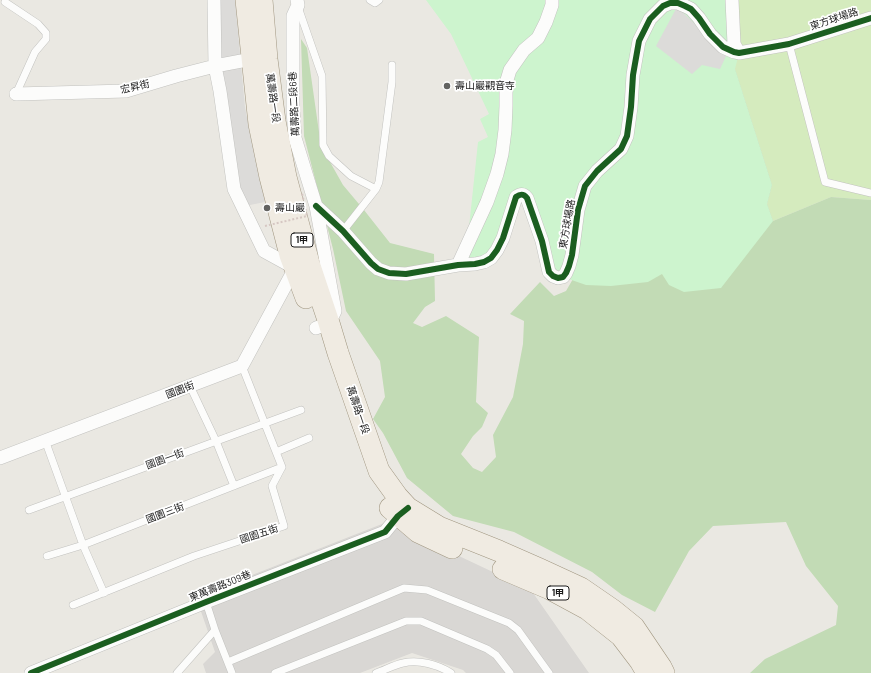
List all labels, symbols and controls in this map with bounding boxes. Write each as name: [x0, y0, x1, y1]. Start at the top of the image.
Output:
street label: 東方球場路: [808, 6, 860, 32]
street label: 萬壽路二段6巷: [286, 71, 302, 137]
street label: 萬壽路一段: [264, 72, 282, 124]
street label: 宏昇街: [119, 78, 151, 96]
place label: 壽山巖觀音寺: [455, 80, 515, 92]
marker: 壽山巖觀音寺: [442, 81, 452, 91]
street label: 東方球場路: [557, 198, 577, 250]
place label: 壽山巖: [275, 202, 305, 214]
marker: 壽山巖: [262, 203, 272, 213]
road number: 1甲: [291, 233, 313, 247]
street label: 國園街: [164, 379, 196, 401]
street label: 萬壽路一段: [344, 384, 372, 436]
street label: 國園一街: [144, 447, 186, 471]
street label: 國園三街: [144, 500, 186, 526]
street label: 國園五街: [238, 522, 280, 546]
street label: 東萬壽路309巷: [187, 568, 253, 604]
road number: 1甲: [547, 586, 569, 600]

